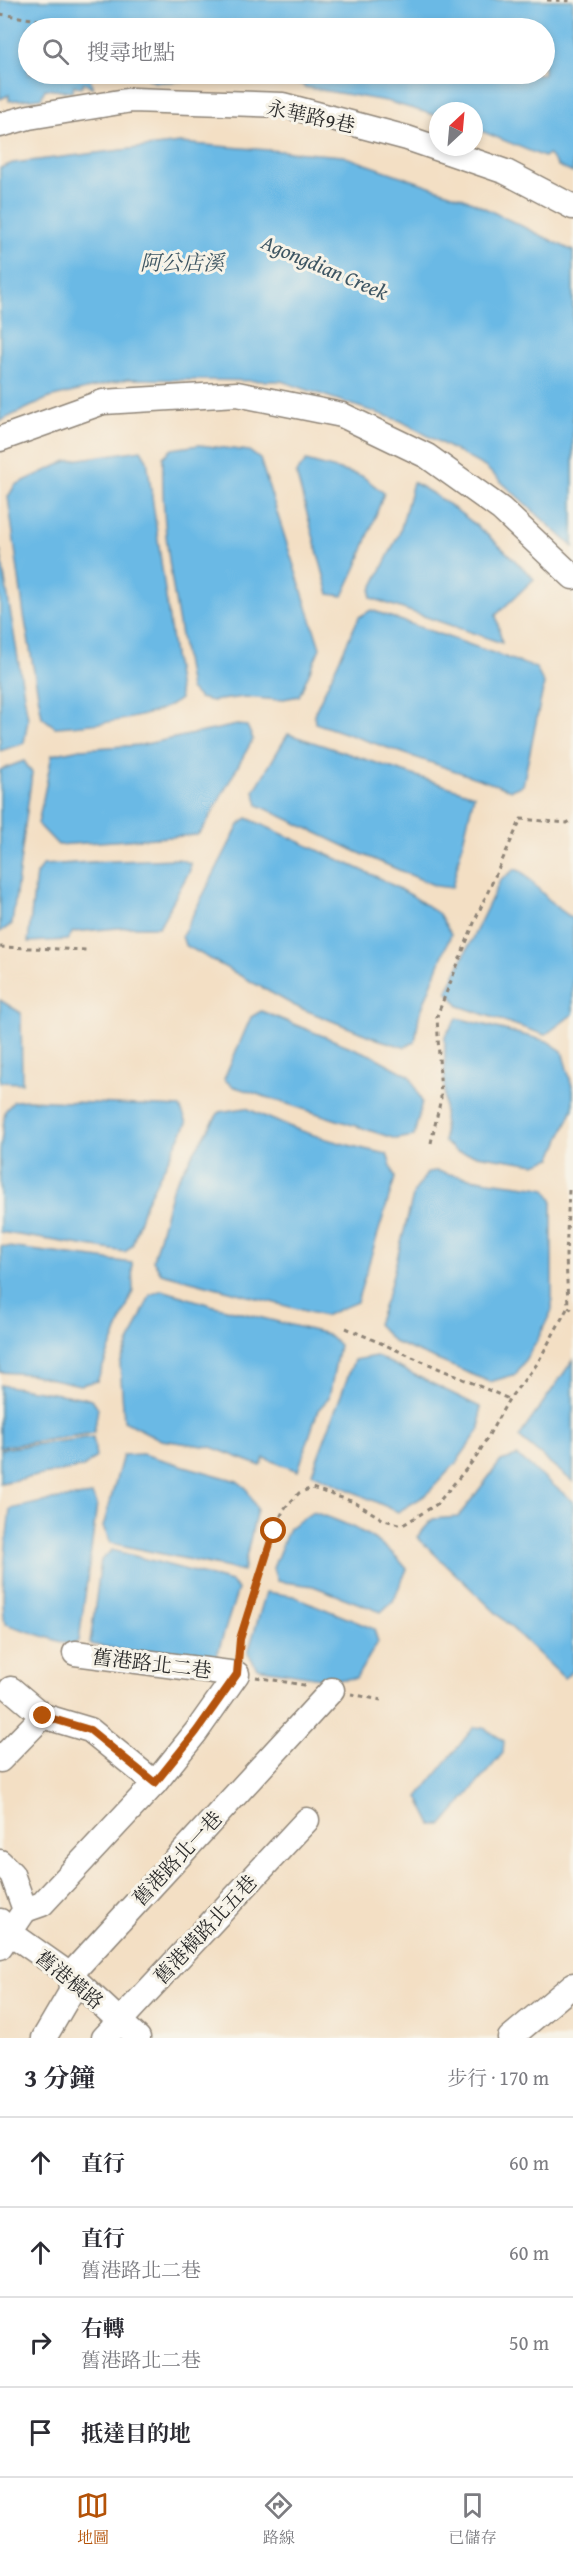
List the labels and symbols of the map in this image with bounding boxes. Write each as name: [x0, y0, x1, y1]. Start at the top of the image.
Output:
street label: 永華路9巷: [264, 92, 358, 140]
north arrow: [429, 102, 483, 156]
water label: Agongdian Creek: [256, 226, 393, 308]
water label: 阿公店溪: [140, 247, 226, 278]
route start: [260, 1517, 286, 1543]
street label: 舊港路北二巷: [91, 1641, 213, 1685]
route end: [29, 1702, 55, 1728]
street label: 舊港路北一巷: [125, 1804, 229, 1912]
street label: 舊港橫路北五巷: [147, 1868, 263, 1990]
street label: 舊港橫路: [30, 1943, 110, 2015]

